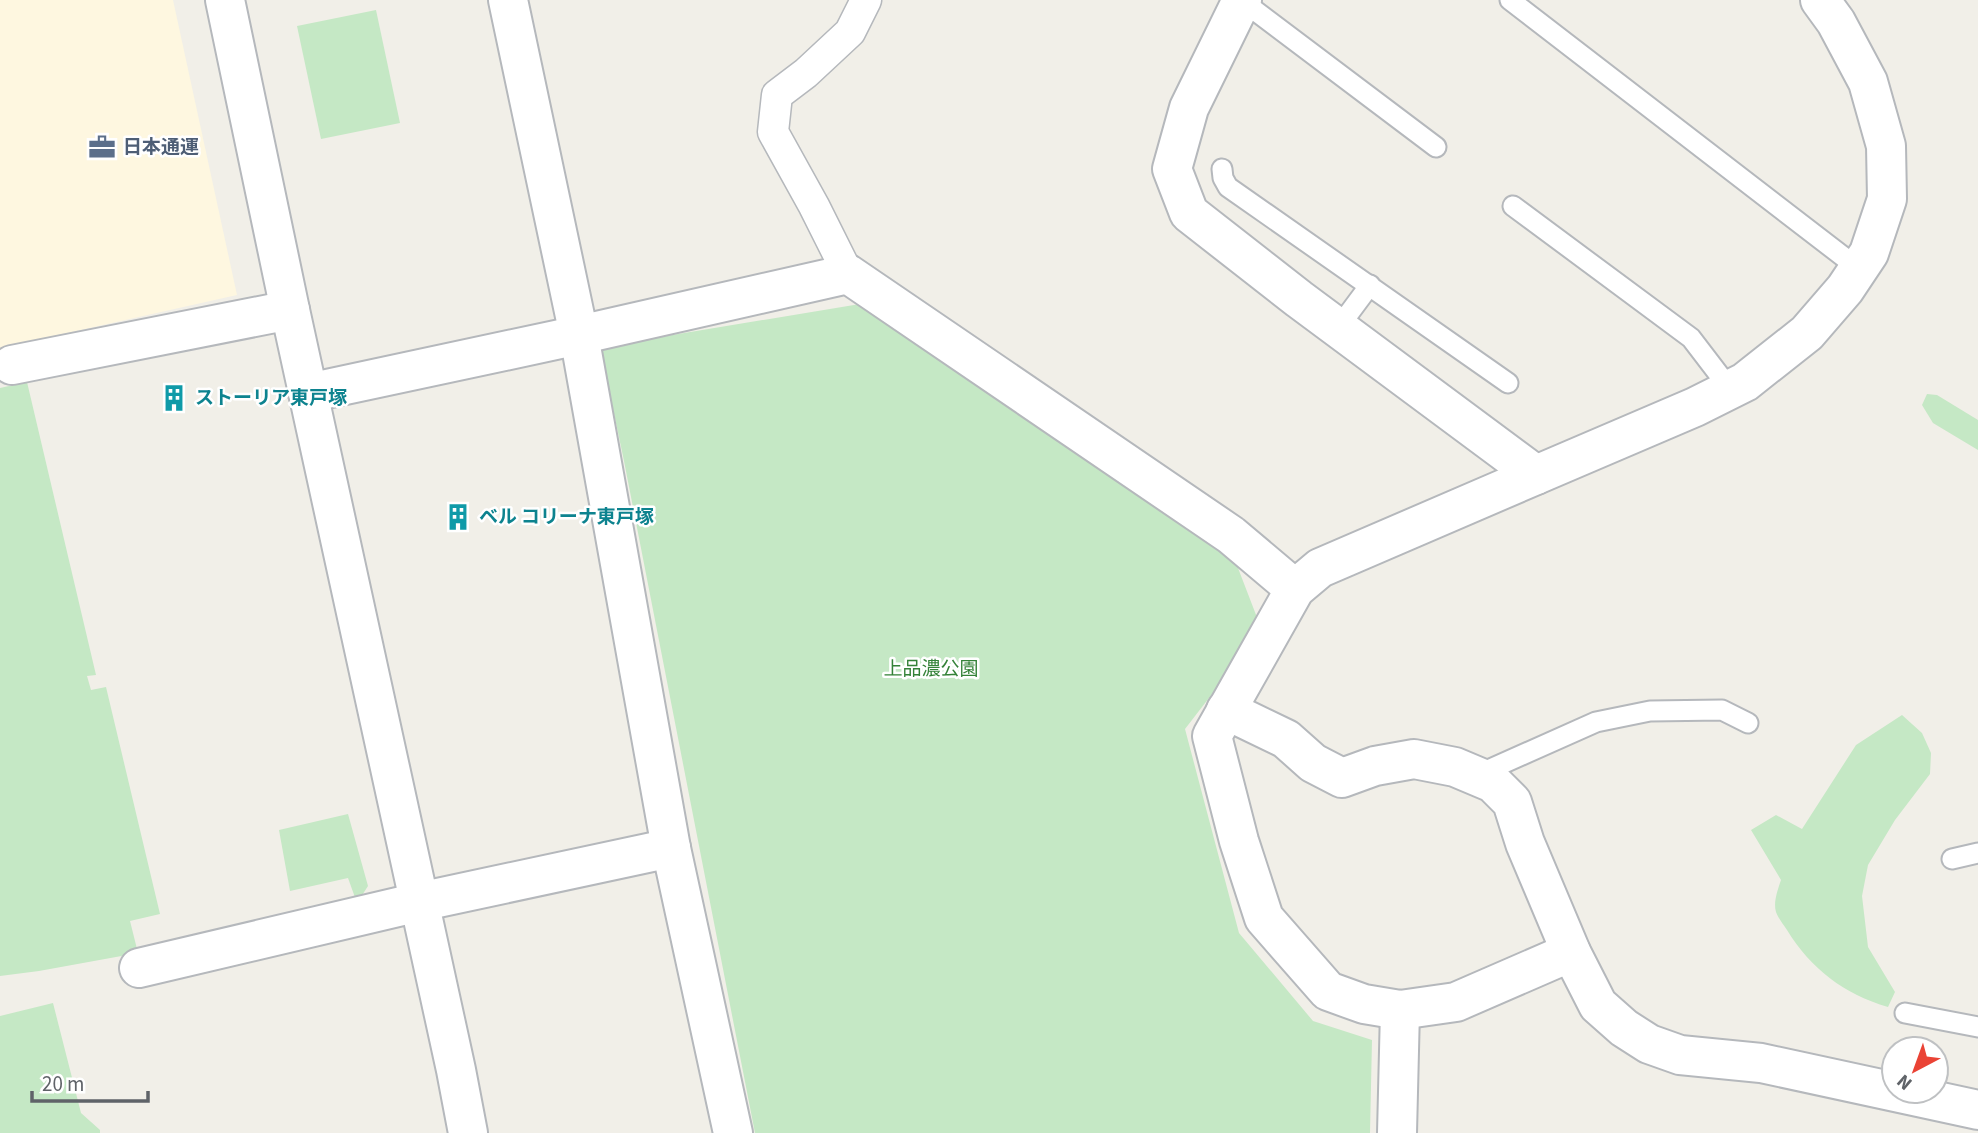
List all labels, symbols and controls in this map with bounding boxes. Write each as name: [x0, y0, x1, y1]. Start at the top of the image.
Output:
office icon: 日本通運: [87, 132, 117, 162]
place label: 日本通運: [123, 134, 199, 161]
building icon: ストーリア東戸塚: [159, 383, 189, 413]
place label: ストーリア東戸塚: [195, 385, 347, 412]
building icon: ベル コリーナ東戸塚: [443, 502, 473, 532]
place label: ベル コリーナ東戸塚: [479, 504, 654, 531]
park label: 上品濃公園: [883, 656, 979, 683]
north arrow: [1880, 1035, 1950, 1105]
scale bar: [32, 1060, 147, 1104]
text: N: [1891, 1067, 1918, 1096]
text: 20 m: [42, 1069, 84, 1099]

